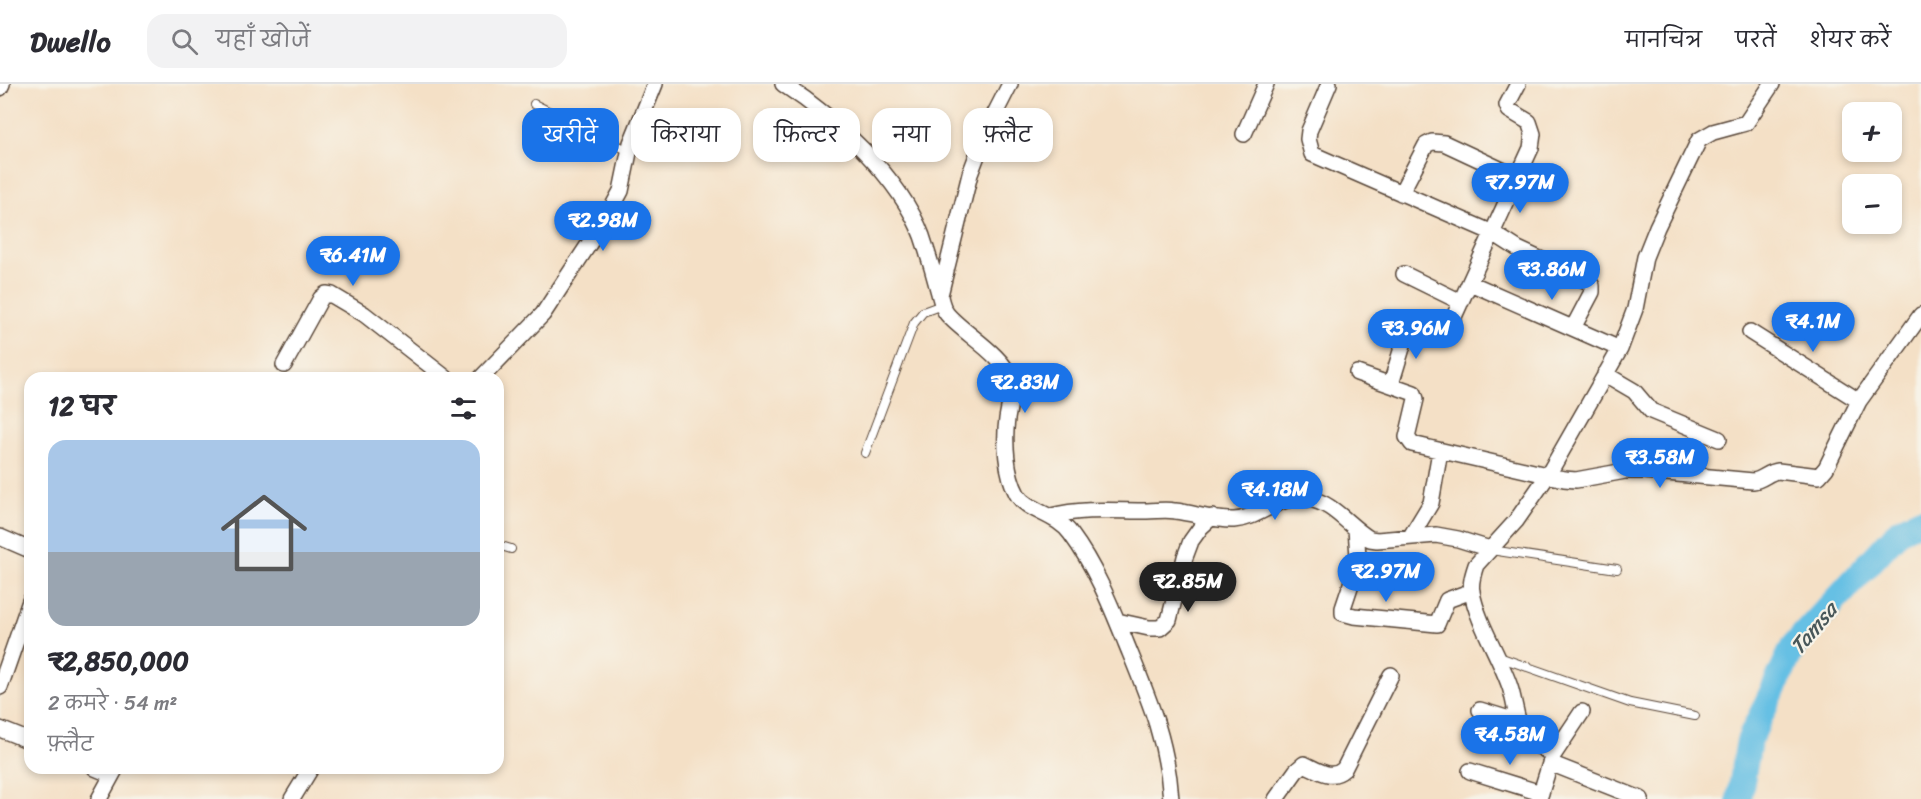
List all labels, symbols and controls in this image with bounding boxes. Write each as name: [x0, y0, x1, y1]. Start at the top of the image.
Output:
search box: [147, 14, 567, 68]
text: Dwello: [30, 17, 111, 66]
text: यहाँ खोजें: [216, 20, 310, 59]
text: मानचित्र: [1625, 21, 1702, 59]
text: परतें: [1735, 21, 1776, 59]
text: शेयर करें: [1809, 21, 1891, 59]
icon: search: [168, 25, 201, 58]
map controls: [1842, 102, 1902, 234]
button: +: [1842, 102, 1902, 162]
chip: खरीदें: [522, 108, 619, 162]
chip: किराया: [631, 108, 741, 162]
chip: फ़िल्टर: [753, 108, 860, 162]
chip: नया: [872, 108, 951, 162]
chip: फ़्लैट: [963, 108, 1053, 162]
pin: ₹7.97M: [1471, 163, 1569, 214]
text: ₹7.97M: [1486, 165, 1554, 200]
button: −: [1842, 174, 1902, 234]
pin: ₹2.98M: [554, 201, 652, 252]
text: ₹2.98M: [568, 203, 638, 238]
pin: ₹6.41M: [304, 236, 402, 287]
text: ₹6.41M: [320, 238, 386, 273]
pin: ₹3.86M: [1503, 250, 1601, 301]
text: ₹3.86M: [1518, 252, 1586, 287]
pin: ₹4.1M: [1771, 302, 1855, 353]
text: ₹4.1M: [1786, 304, 1840, 339]
pin: ₹3.96M: [1367, 309, 1465, 360]
text: ₹3.96M: [1382, 311, 1450, 346]
pin: ₹2.83M: [976, 363, 1074, 414]
text: ₹2.83M: [991, 365, 1059, 400]
text: 12 घर: [48, 383, 116, 429]
icon: filters: [447, 392, 480, 425]
pin: ₹3.58M: [1611, 438, 1709, 489]
text: ₹3.58M: [1626, 440, 1694, 475]
pin: ₹4.18M: [1226, 470, 1324, 521]
text: ₹4.18M: [1242, 472, 1308, 507]
icon: home: [210, 479, 318, 587]
pin: ₹2.97M: [1337, 552, 1435, 603]
text: ₹2.97M: [1352, 554, 1420, 589]
pin: ₹2.85M: [1139, 562, 1237, 613]
text: ₹2.85M: [1153, 564, 1223, 599]
water label: Tamsa: [1779, 591, 1849, 664]
text: ₹2,850,000: [48, 638, 189, 684]
text: 2 कमरे · 54 m²: [48, 686, 177, 721]
pin: ₹4.58M: [1461, 715, 1559, 766]
text: ₹4.58M: [1475, 717, 1545, 752]
text: फ़्लैट: [48, 727, 94, 762]

